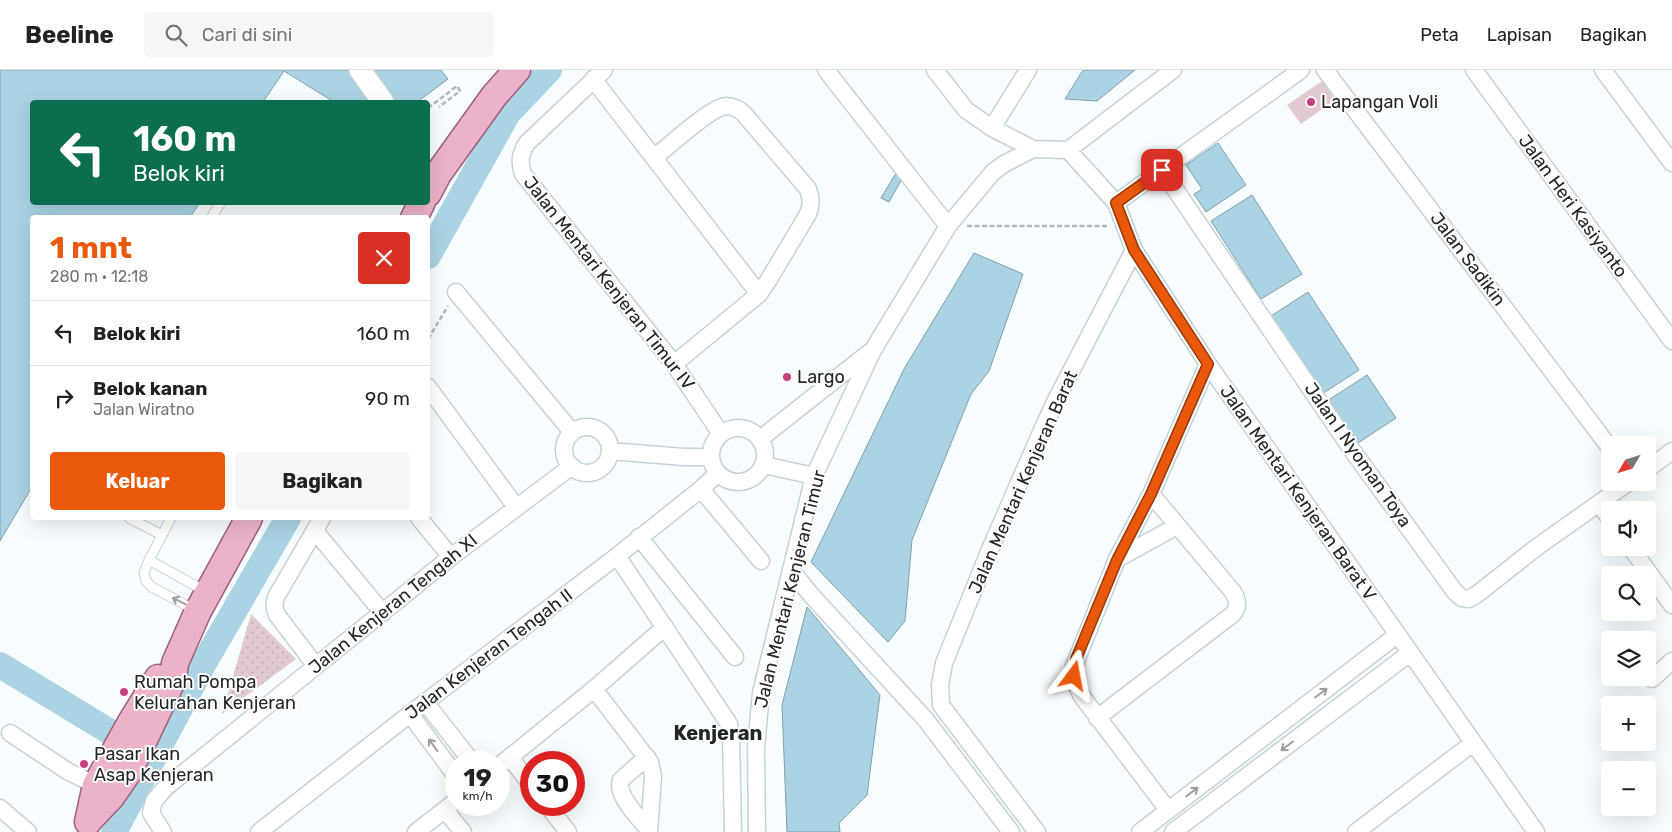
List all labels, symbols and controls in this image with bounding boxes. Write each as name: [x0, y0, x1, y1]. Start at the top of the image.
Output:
search box: [144, 12, 494, 57]
text: Beeline: [25, 21, 114, 49]
icon: search: [162, 21, 190, 49]
text: Cari di sini: [202, 23, 292, 46]
text: Peta: [1420, 24, 1459, 46]
text: Lapisan: [1487, 24, 1552, 46]
text: Bagikan: [1580, 24, 1647, 46]
place label: Lapangan Voli: [1321, 91, 1438, 113]
marker: Lapangan Voli: [1305, 96, 1317, 108]
text: 160 m: [133, 118, 237, 160]
icon: left: [50, 120, 115, 185]
street label: Jalan Heri Kasiyanto: [1514, 130, 1632, 282]
pin: [1141, 149, 1183, 191]
icon: arrive: [1148, 156, 1176, 184]
text: Belok kiri: [133, 160, 225, 187]
street label: Jalan Mentari Kenjeran Timur IV: [519, 172, 699, 394]
street label: Jalan Sadikin: [1426, 208, 1510, 310]
text: 1 mnt: [50, 230, 132, 266]
button: close: [358, 232, 410, 284]
text: 280 m · 12:18: [50, 267, 148, 286]
icon: left: [50, 319, 78, 347]
text: Belok kiri: [93, 322, 180, 345]
text: 160 m: [357, 322, 410, 345]
place label: Largo: [797, 366, 845, 388]
street label: Jalan Mentari Kenjeran Barat: [964, 367, 1082, 597]
marker: Largo: [781, 371, 793, 383]
text: Belok kanan: [93, 377, 208, 400]
street label: Jalan I Nyoman Toya: [1300, 378, 1416, 532]
street label: Jalan Mentari Kenjeran Barat V: [1215, 381, 1381, 605]
icon: right: [50, 384, 78, 412]
text: 90 m: [365, 387, 410, 410]
text: Jalan Wiratno: [93, 400, 195, 419]
north arrow: [1601, 436, 1656, 491]
map controls: [1601, 436, 1656, 816]
button: Keluar: [50, 452, 225, 510]
button: Bagikan: [235, 452, 410, 510]
street label: Jalan Mentari Kenjeran Timur: [750, 468, 830, 710]
button: sound: [1601, 501, 1656, 556]
street label: Jalan Kenjeran Tengah XI: [304, 529, 482, 679]
button: search: [1601, 566, 1656, 621]
street label: Jalan Kenjeran Tengah II: [401, 584, 577, 724]
one-way arrow: [171, 596, 186, 606]
button: layers: [1601, 631, 1656, 686]
position arrow: [1047, 649, 1099, 701]
place label: Rumah Pompa Kelurahan Kenjeran: [134, 671, 296, 714]
marker: Rumah Pompa Kelurahan Kenjeran: [118, 686, 130, 698]
one-way arrow: [1314, 688, 1328, 698]
button: +: [1601, 696, 1656, 751]
district label: Kenjeran: [674, 721, 762, 745]
one-way arrow: [428, 739, 439, 752]
one-way arrow: [1280, 741, 1294, 751]
place label: Pasar Ikan Asap Kenjeran: [94, 743, 214, 786]
speed limit sign: 30: [520, 751, 585, 816]
marker: Pasar Ikan Asap Kenjeran: [78, 758, 90, 770]
button: −: [1601, 761, 1656, 816]
text: 19: [463, 763, 492, 792]
one-way arrow: [1185, 786, 1198, 797]
text: km/h: [463, 789, 492, 803]

